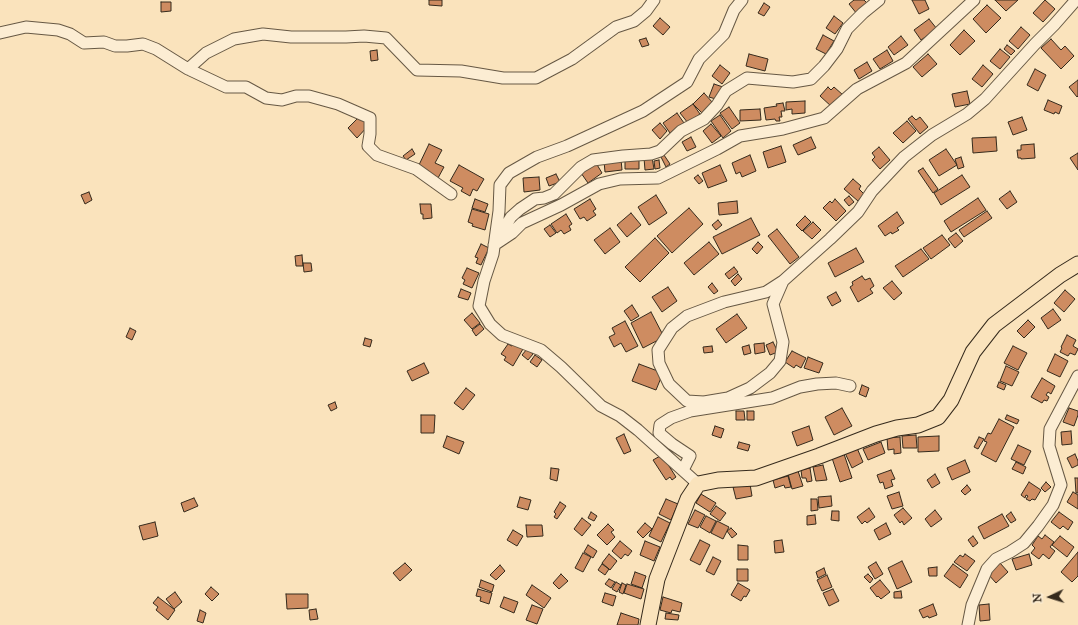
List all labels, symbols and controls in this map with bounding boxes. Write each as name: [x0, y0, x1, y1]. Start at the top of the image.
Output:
north arrow: [1030, 577, 1070, 617]
text: N: [1031, 593, 1044, 603]

